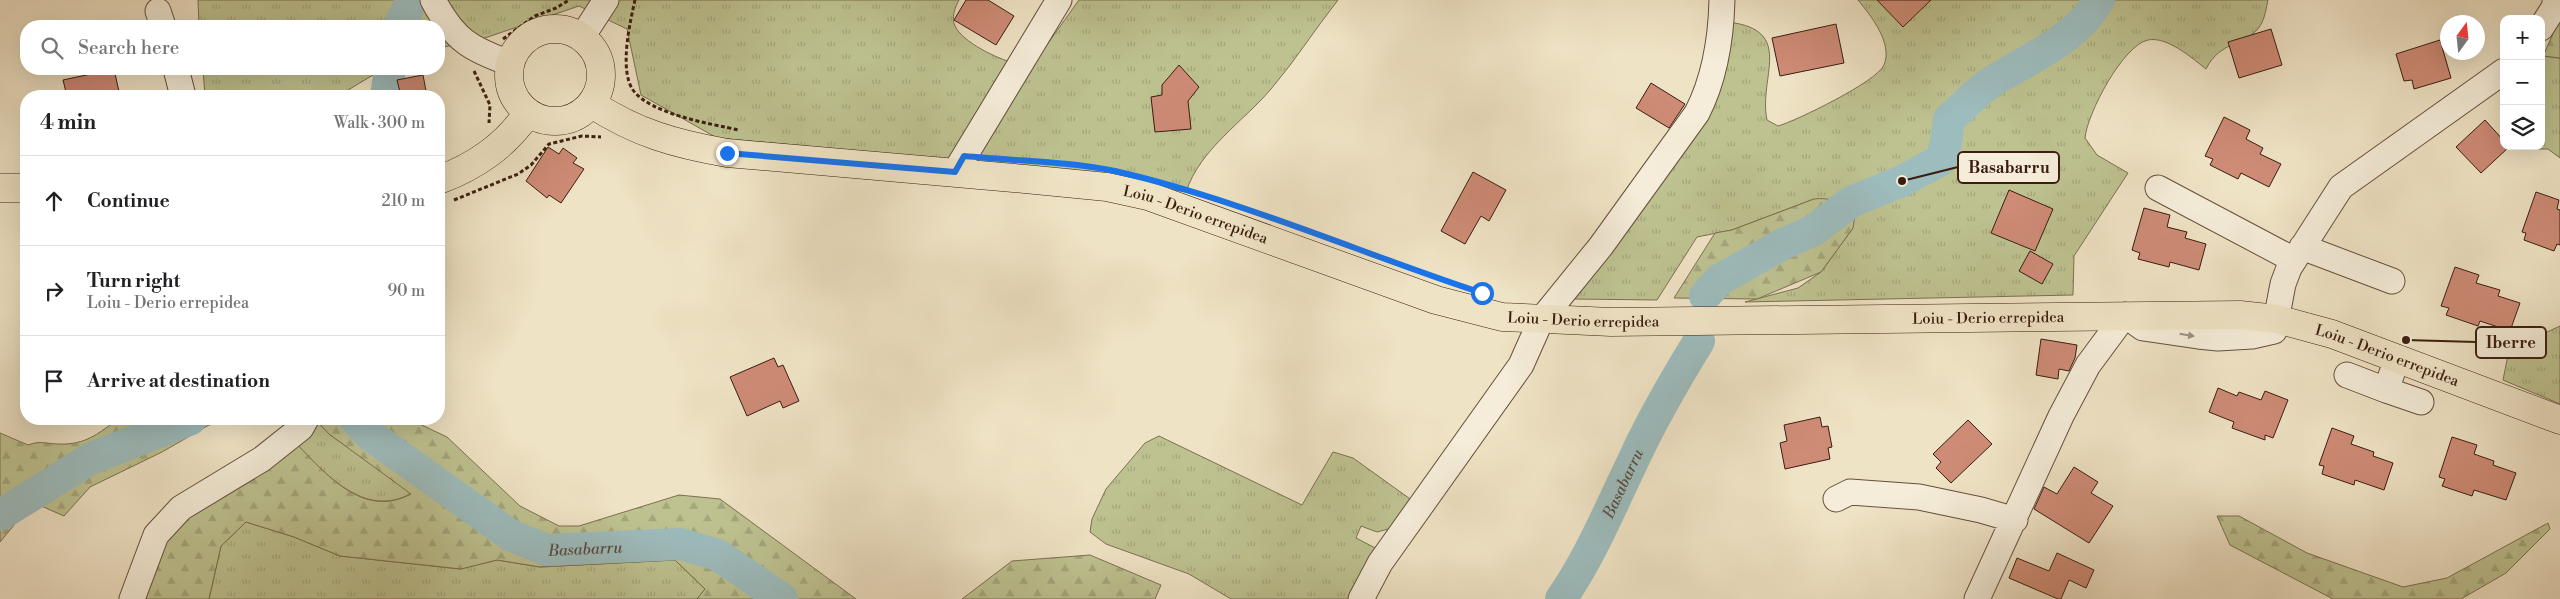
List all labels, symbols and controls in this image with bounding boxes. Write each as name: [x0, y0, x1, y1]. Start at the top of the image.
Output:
north arrow: [2440, 15, 2485, 60]
map controls: [2500, 15, 2545, 150]
button: +: [2500, 15, 2545, 60]
search box: [20, 20, 445, 75]
icon: search: [38, 34, 66, 62]
text: Search here: [78, 36, 179, 60]
button: −: [2500, 60, 2545, 105]
button: layers: [2500, 105, 2545, 150]
text: 4 min: [40, 110, 96, 136]
text: Walk · 300 m: [334, 113, 425, 133]
route end: [716, 142, 739, 165]
callout: Basabarru: [1958, 152, 2059, 183]
text: Basabarru: [1968, 158, 2050, 178]
street label: Loiu - Derio errepidea: [1121, 182, 1271, 249]
icon: ahead: [40, 187, 68, 215]
text: Continue: [87, 189, 170, 213]
text: 210 m: [381, 191, 425, 211]
text: Turn right: [87, 269, 180, 293]
icon: right: [40, 277, 68, 305]
text: 90 m: [387, 281, 425, 301]
route start: [1471, 282, 1494, 305]
text: Loiu - Derio errepidea: [87, 293, 249, 313]
street label: Loiu - Derio errepidea: [1507, 308, 1660, 332]
street label: Loiu - Derio errepidea: [1912, 308, 2065, 329]
street label: Loiu - Derio errepidea: [2313, 321, 2462, 391]
callout: Iberre: [2476, 327, 2546, 358]
one-way arrow: [2179, 331, 2195, 339]
text: Iberre: [2486, 333, 2536, 353]
icon: arrive: [40, 367, 68, 395]
text: Arrive at destination: [87, 369, 270, 393]
water label: Basabarru: [1598, 445, 1649, 523]
water label: Basabarru: [546, 538, 624, 561]

